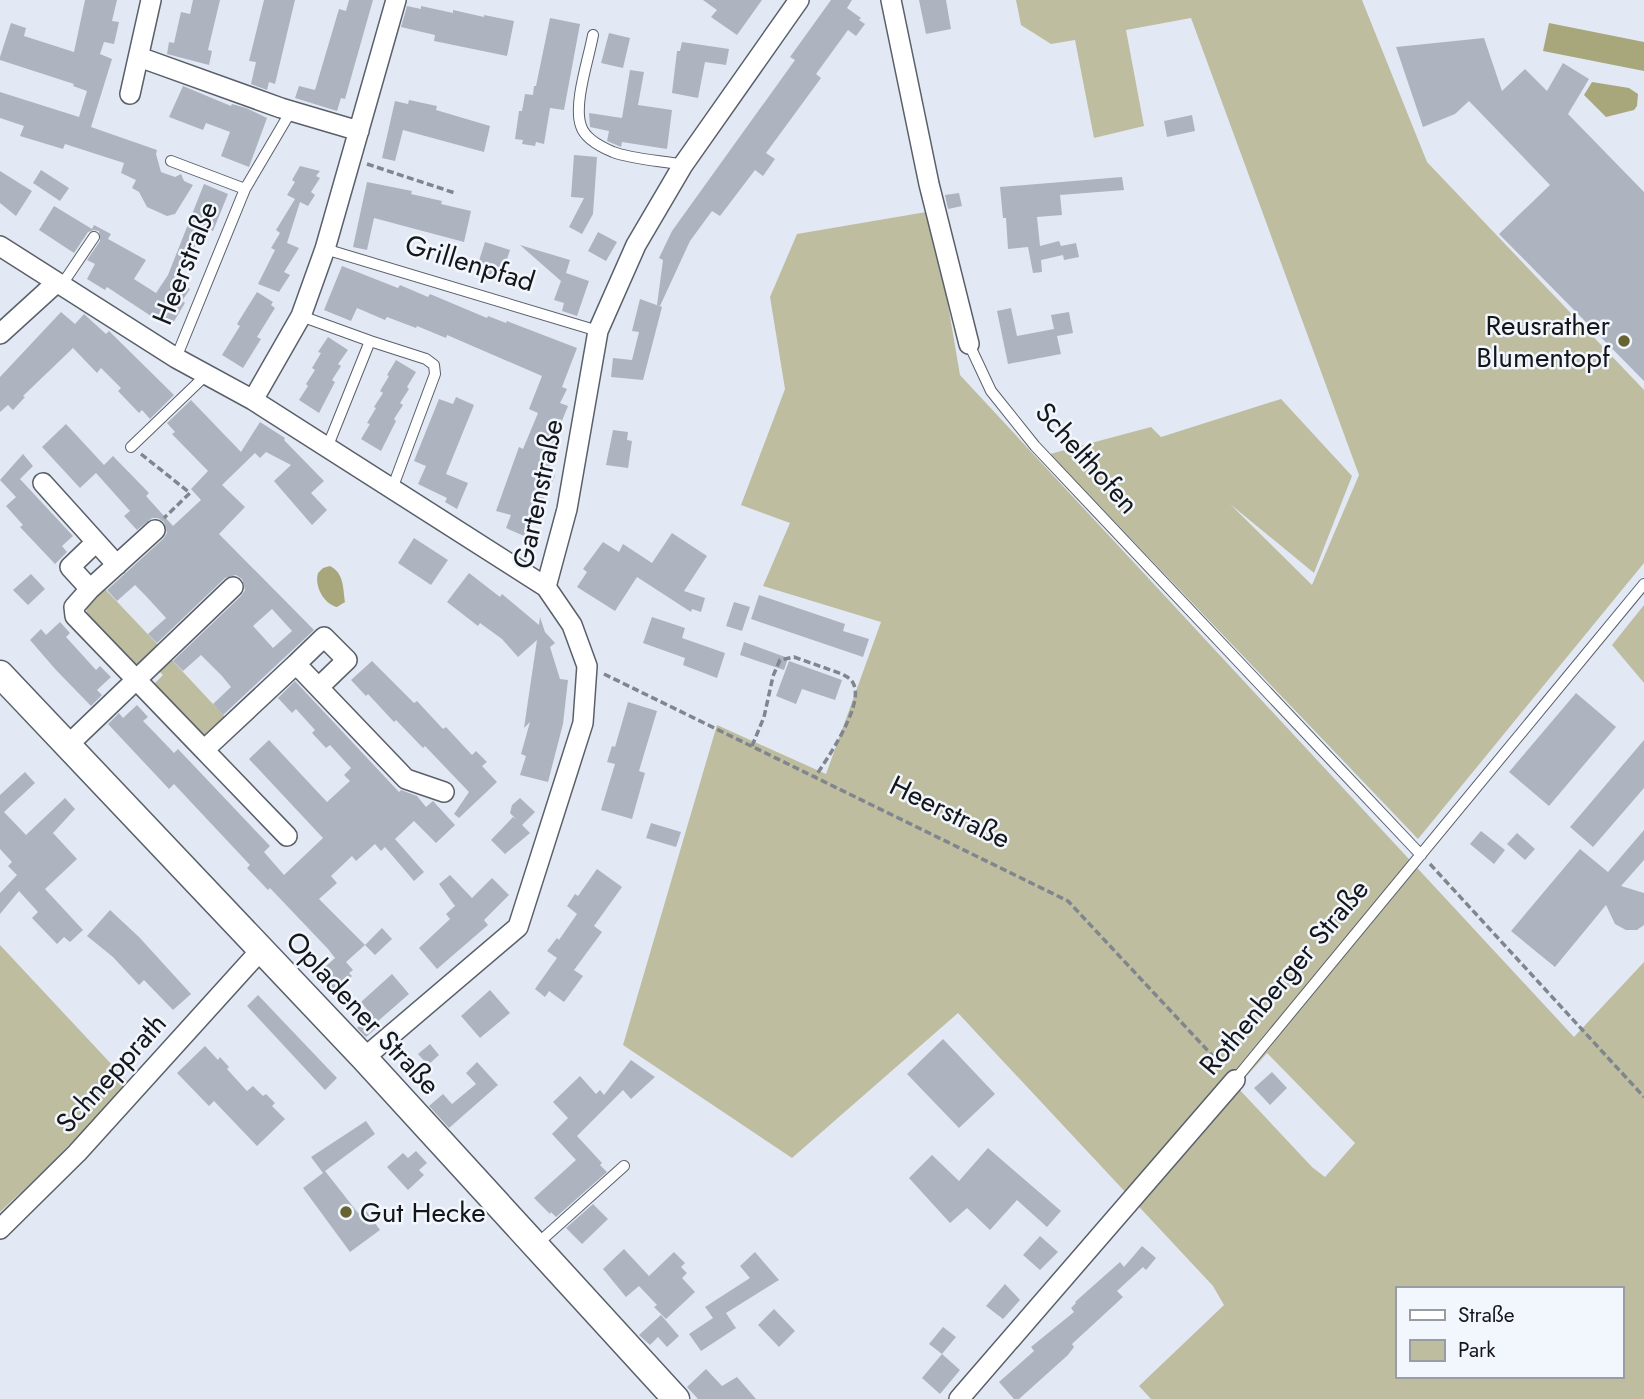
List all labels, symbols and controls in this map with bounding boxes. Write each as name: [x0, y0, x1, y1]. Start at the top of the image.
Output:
street label: Heerstraße: [142, 195, 228, 331]
street label: Grillenpfad: [400, 224, 540, 302]
place label: Reusrather Blumentopf: [1476, 305, 1611, 378]
marker: Reusrather Blumentopf: [1616, 333, 1632, 349]
street label: Schelthofen: [1026, 393, 1148, 523]
street label: Gartenstraße: [502, 415, 574, 573]
street label: Heerstraße: [883, 765, 1017, 859]
street label: Rothenberger Straße: [1190, 870, 1378, 1084]
street label: Opladener Straße: [276, 922, 450, 1104]
street label: Schnepprath: [46, 1004, 176, 1142]
place label: Gut Hecke: [360, 1192, 486, 1233]
marker: Gut Hecke: [338, 1204, 354, 1220]
legend: [1396, 1287, 1623, 1378]
text: Straße: [1458, 1300, 1515, 1330]
text: Park: [1458, 1335, 1496, 1365]

